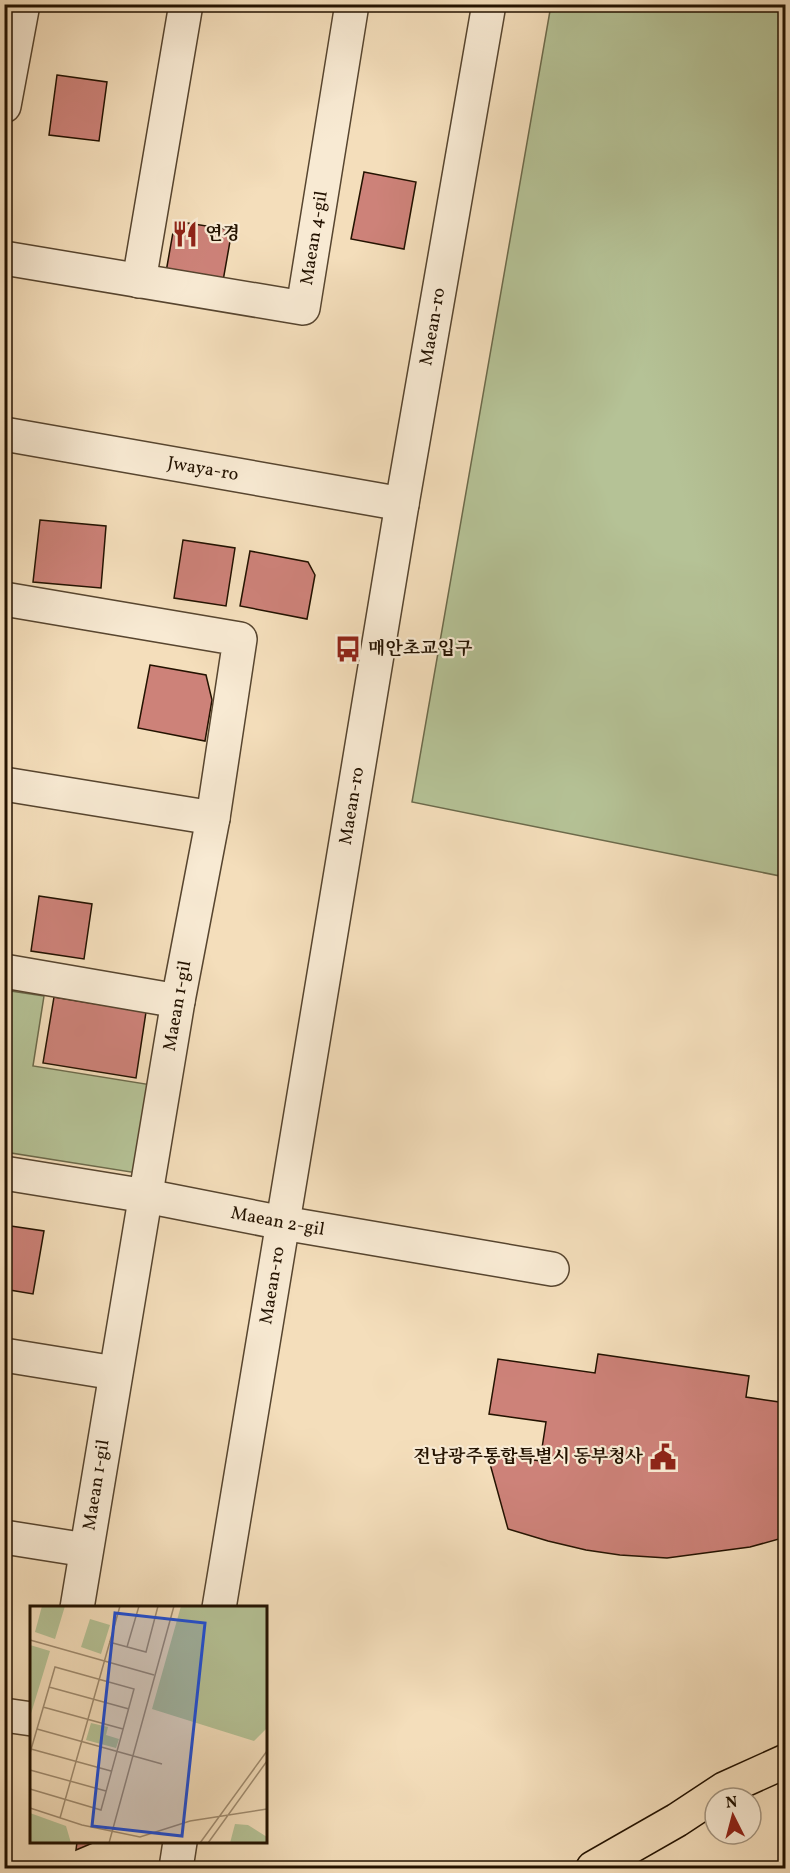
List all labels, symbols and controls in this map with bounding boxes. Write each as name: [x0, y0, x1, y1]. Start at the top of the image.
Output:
street label: Maean 4-gil: [294, 189, 334, 287]
restaurant icon: 연경: [170, 219, 200, 249]
place label: 연경: [205, 222, 240, 247]
street label: Maean-ro: [414, 286, 452, 368]
street label: Jwaya-ro: [165, 450, 240, 488]
bus stop icon: 매안초교입구: [333, 634, 363, 664]
place label: 매안초교입구: [368, 637, 473, 662]
street label: Maean-ro: [333, 765, 371, 847]
street label: Maean 1-gil: [158, 959, 198, 1053]
street label: Maean 2-gil: [229, 1201, 326, 1242]
street label: Maean-ro: [254, 1245, 291, 1326]
street label: Maean 1-gil: [77, 1438, 117, 1532]
public building icon: 전남광주통합특별시 동부청사: [648, 1442, 678, 1472]
place label: 전남광주통합특별시 동부청사: [413, 1445, 644, 1470]
inset map: [30, 1606, 267, 1843]
north arrow: [703, 1786, 763, 1846]
text: N: [725, 1791, 739, 1815]

